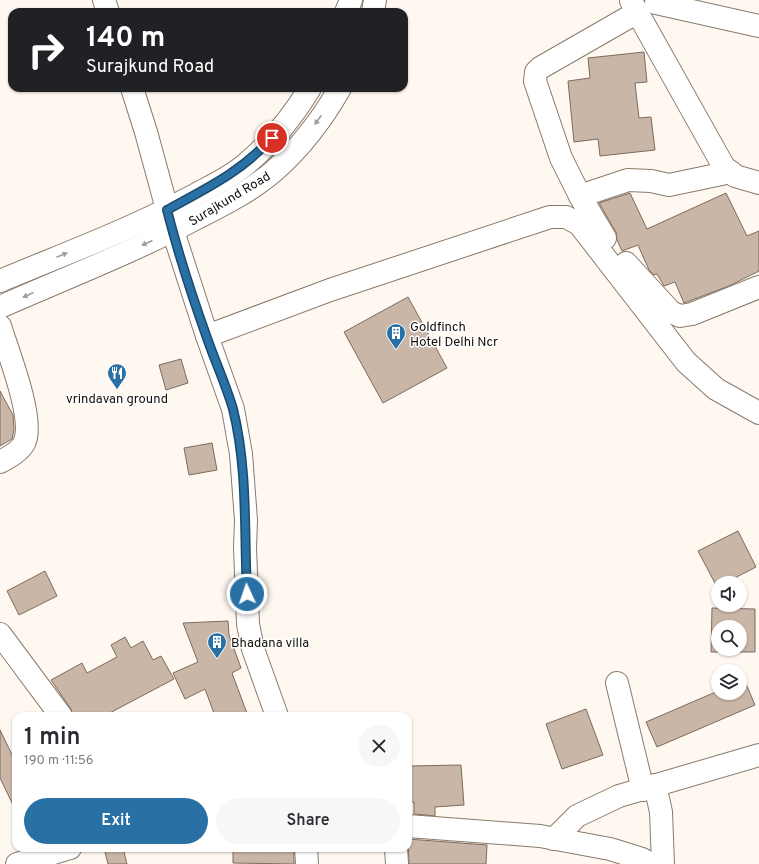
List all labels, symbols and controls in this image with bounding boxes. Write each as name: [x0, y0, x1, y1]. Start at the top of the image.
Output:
text: 140 m: [86, 21, 165, 57]
icon: right: [20, 24, 72, 76]
text: Surajkund Road: [86, 56, 214, 79]
one-way arrow: [314, 115, 322, 126]
pin: [255, 121, 289, 155]
icon: arrive: [261, 127, 283, 149]
street label: Surajkund Road: [186, 169, 274, 230]
one-way arrow: [141, 240, 152, 246]
one-way arrow: [56, 252, 67, 258]
one-way arrow: [22, 292, 33, 298]
place label: Goldfinch Hotel Delhi Ncr: [410, 320, 498, 351]
building icon: Goldfinch Hotel Delhi Ncr: [385, 322, 407, 350]
restaurant icon: vrindavan ground: [106, 362, 128, 390]
place label: vrindavan ground: [66, 392, 168, 408]
position arrow: [226, 573, 268, 615]
map controls: [711, 576, 747, 700]
button: sound: [711, 576, 747, 612]
button: search: [711, 620, 747, 656]
building icon: Bhadana villa: [206, 631, 228, 659]
place label: Bhadana villa: [231, 636, 309, 652]
button: layers: [711, 664, 747, 700]
text: 1 min: [24, 723, 81, 753]
button: close: [358, 725, 400, 767]
text: 190 m · 11:56: [24, 753, 94, 769]
button: Exit: [24, 798, 208, 844]
button: Share: [216, 798, 400, 844]

